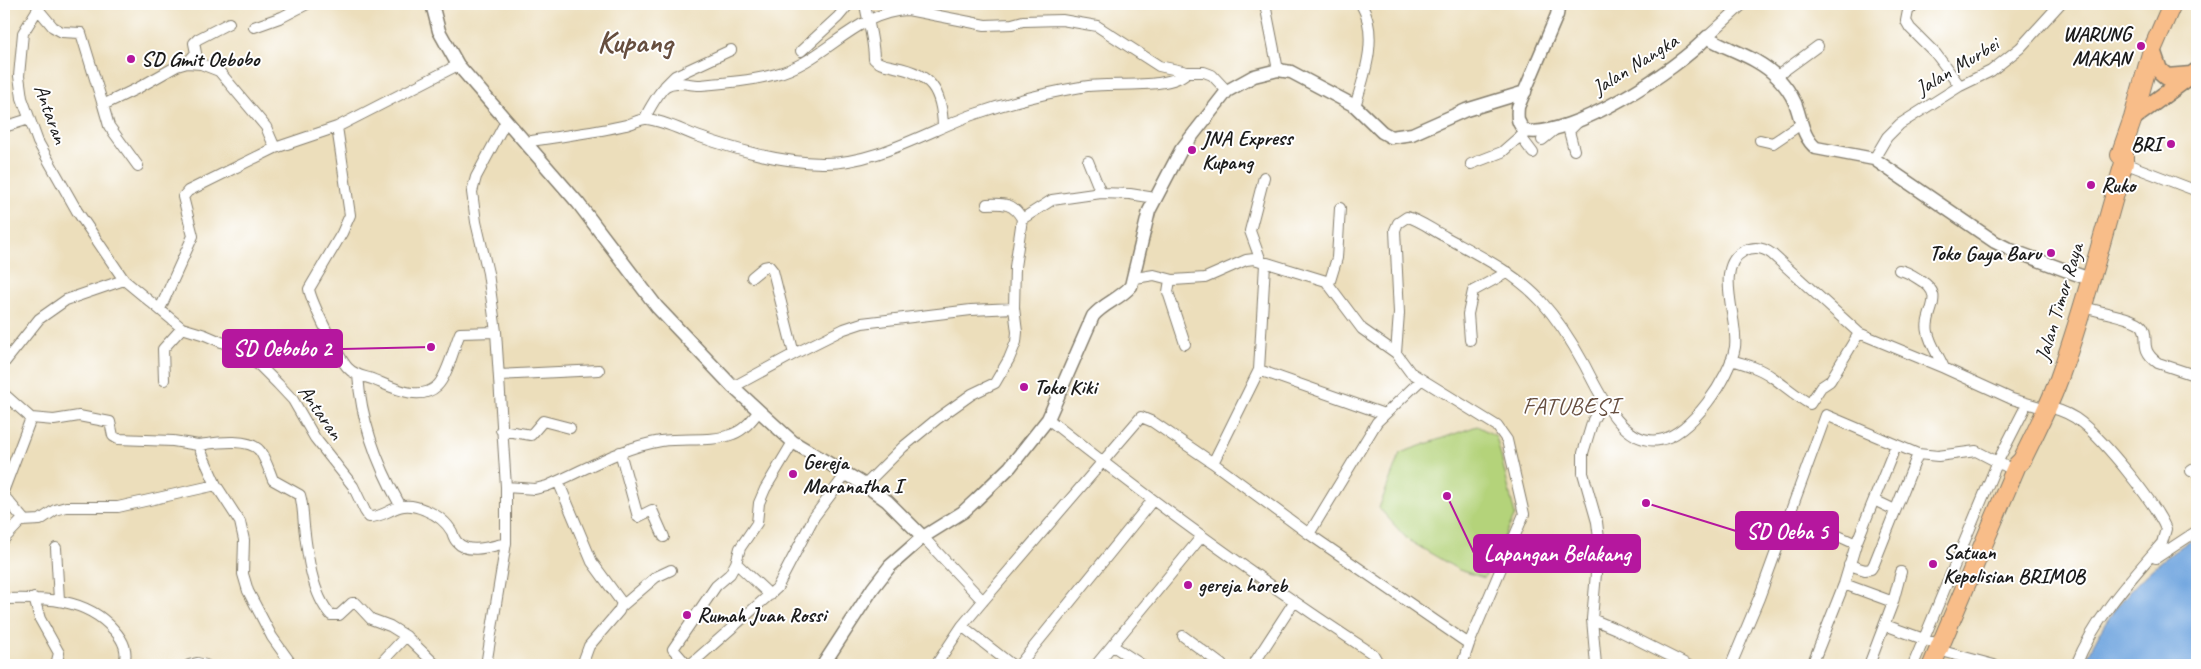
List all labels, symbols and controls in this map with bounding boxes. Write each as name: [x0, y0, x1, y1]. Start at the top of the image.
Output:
place label: WARUNG MAKAN: [2063, 21, 2134, 71]
district label: Kupang: [597, 22, 675, 61]
street label: Jalan Nangka: [1586, 27, 1684, 101]
street label: Jalan Murbei: [1910, 30, 2006, 101]
marker: WARUNG MAKAN: [2135, 40, 2147, 52]
place label: SD Gmit Oebobo: [141, 46, 261, 72]
marker: SD Gmit Oebobo: [125, 53, 137, 65]
street label: Antaran: [28, 81, 74, 148]
place label: JNA Express Kupang: [1200, 125, 1295, 175]
place label: BRI: [2131, 131, 2165, 157]
marker: BRI: [2165, 138, 2177, 150]
marker: JNA Express Kupang: [1186, 144, 1198, 156]
place label: Ruko: [2101, 172, 2138, 198]
marker: Ruko: [2085, 179, 2097, 191]
street label: Jalan Timor Raya: [2028, 238, 2090, 365]
place label: Toko Gaya Baru: [1929, 240, 2043, 267]
marker: Toko Gaya Baru: [2045, 247, 2057, 259]
callout: SD Oebobo 2: [223, 330, 342, 367]
text: SD Oebobo 2: [233, 335, 333, 363]
place label: Toko Kiki: [1034, 374, 1099, 400]
street label: Antaran: [293, 379, 350, 445]
marker: Toko Kiki: [1018, 381, 1030, 393]
district label: FATUBESI: [1522, 391, 1624, 421]
place label: Gereja Maranatha I: [803, 449, 907, 499]
marker: Gereja Maranatha I: [787, 468, 799, 480]
callout: SD Oeba 5: [1736, 512, 1838, 549]
text: SD Oeba 5: [1746, 518, 1830, 546]
callout: Lapangan Belakang: [1474, 535, 1640, 572]
place label: Satuan Kepolisian BRIMOB: [1943, 539, 2087, 589]
text: Lapangan Belakang: [1484, 540, 1632, 568]
marker: Satuan Kepolisian BRIMOB: [1927, 558, 1939, 570]
place label: gereja horeb: [1198, 572, 1289, 598]
marker: gereja horeb: [1182, 579, 1194, 591]
place label: Rumah Juan Rossi: [697, 602, 829, 628]
marker: Rumah Juan Rossi: [681, 609, 693, 621]

